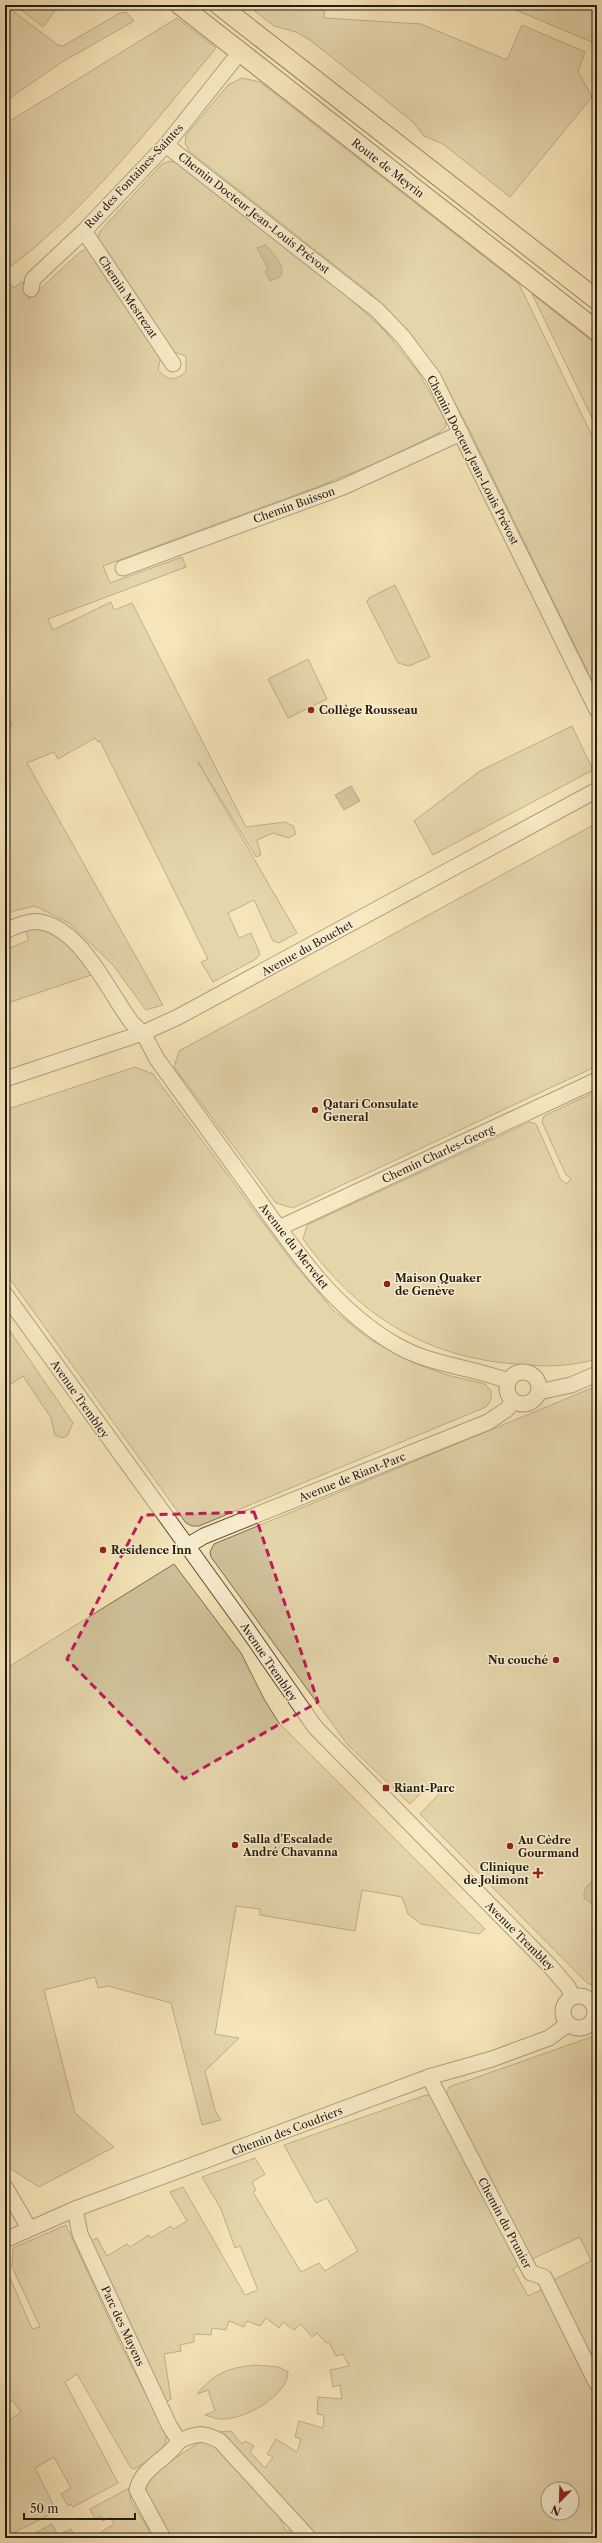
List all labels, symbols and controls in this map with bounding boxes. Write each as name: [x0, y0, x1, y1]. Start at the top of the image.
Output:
street label: Rue des Fontaines-Saintes: [82, 121, 186, 231]
street label: Route de Meyrin: [349, 135, 427, 201]
street label: Chemin Docteur Jean-Louis Prévost: [175, 149, 333, 277]
street label: Chemin Mestrezat: [95, 253, 161, 341]
street label: Chemin Docteur Jean-Louis Prévost: [424, 373, 522, 547]
street label: Chemin Buisson: [251, 484, 337, 526]
place label: Collège Rousseau: [319, 703, 419, 717]
marker: Collège Rousseau: [306, 705, 316, 715]
street label: Avenue du Bouchet: [258, 917, 355, 979]
place label: Qatari Consulate General: [323, 1097, 419, 1124]
marker: Qatari Consulate General: [310, 1105, 320, 1115]
street label: Chemin Charles-Georg: [380, 1122, 496, 1186]
street label: Avenue du Mervelet: [255, 1199, 332, 1292]
place label: Maison Quaker de Genève: [395, 1271, 482, 1298]
marker: Maison Quaker de Genève: [382, 1279, 392, 1289]
street label: Avenue Trembley: [47, 1356, 113, 1441]
street label: Avenue de Riant-Parc: [296, 1449, 408, 1505]
place label: Residence Inn: [111, 1543, 192, 1557]
marker: Residence Inn: [98, 1545, 108, 1555]
street label: Avenue Trembley: [237, 1619, 301, 1705]
place label: Nu couché: [488, 1653, 548, 1667]
marker: Nu couché: [551, 1655, 561, 1665]
place label: Riant-Parc: [394, 1781, 454, 1795]
marker: Riant-Parc: [381, 1783, 391, 1793]
place label: Salla d'Escalade André Chavanna: [242, 1832, 338, 1859]
place label: Au Cèdre Gourmand: [517, 1833, 580, 1860]
marker: Salla d'Escalade André Chavanna: [230, 1840, 240, 1850]
marker: Au Cèdre Gourmand: [505, 1841, 515, 1851]
place label: Clinique de Jolimont: [463, 1860, 530, 1887]
marker: Clinique de Jolimont: [532, 1867, 544, 1879]
street label: Avenue Trembley: [482, 1898, 558, 1974]
street label: Chemin des Coudriers: [230, 2103, 345, 2159]
street label: Chemin du Prunier: [475, 2175, 535, 2271]
street label: Parc des Mayens: [98, 2284, 148, 2369]
north arrow: [540, 2481, 580, 2521]
scale bar: [24, 2495, 135, 2521]
text: 50 m: [30, 2501, 59, 2516]
text: N: [549, 2502, 563, 2519]

